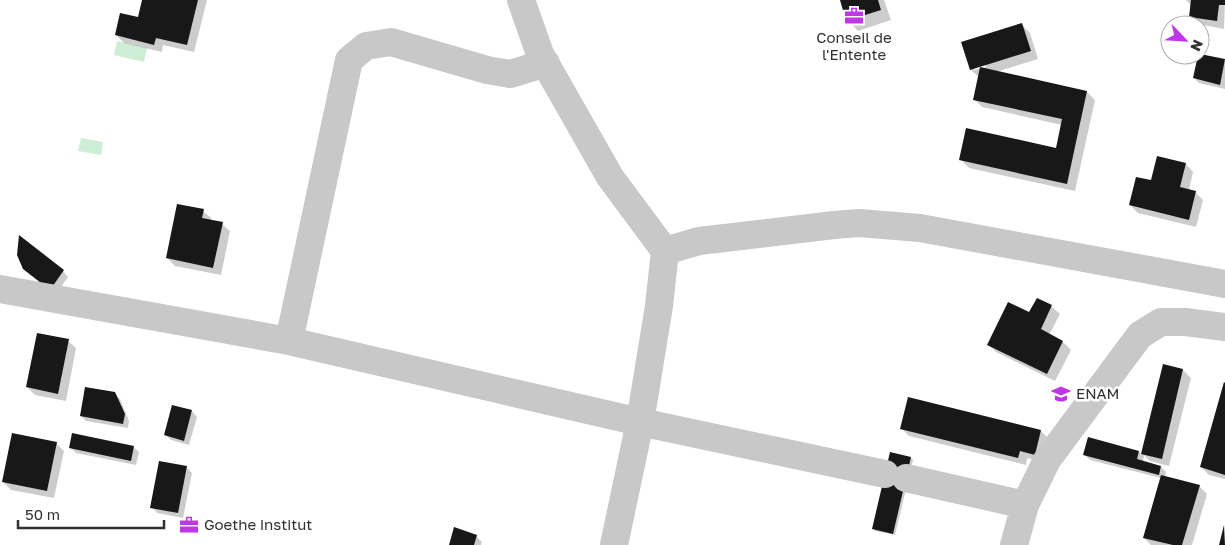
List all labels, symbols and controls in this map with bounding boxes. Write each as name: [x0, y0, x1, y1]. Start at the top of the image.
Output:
office icon: Conseil de l'Entente: [843, 5, 865, 27]
north arrow: [1160, 15, 1210, 65]
place label: Conseil de l'Entente: [816, 28, 892, 63]
text: N: [1187, 37, 1207, 54]
school or university icon: ENAM: [1050, 383, 1072, 405]
place label: ENAM: [1076, 384, 1120, 402]
scale bar: [18, 498, 164, 530]
text: 50 m: [25, 505, 60, 523]
office icon: Goethe institut: [178, 514, 200, 536]
place label: Goethe institut: [204, 515, 312, 533]

